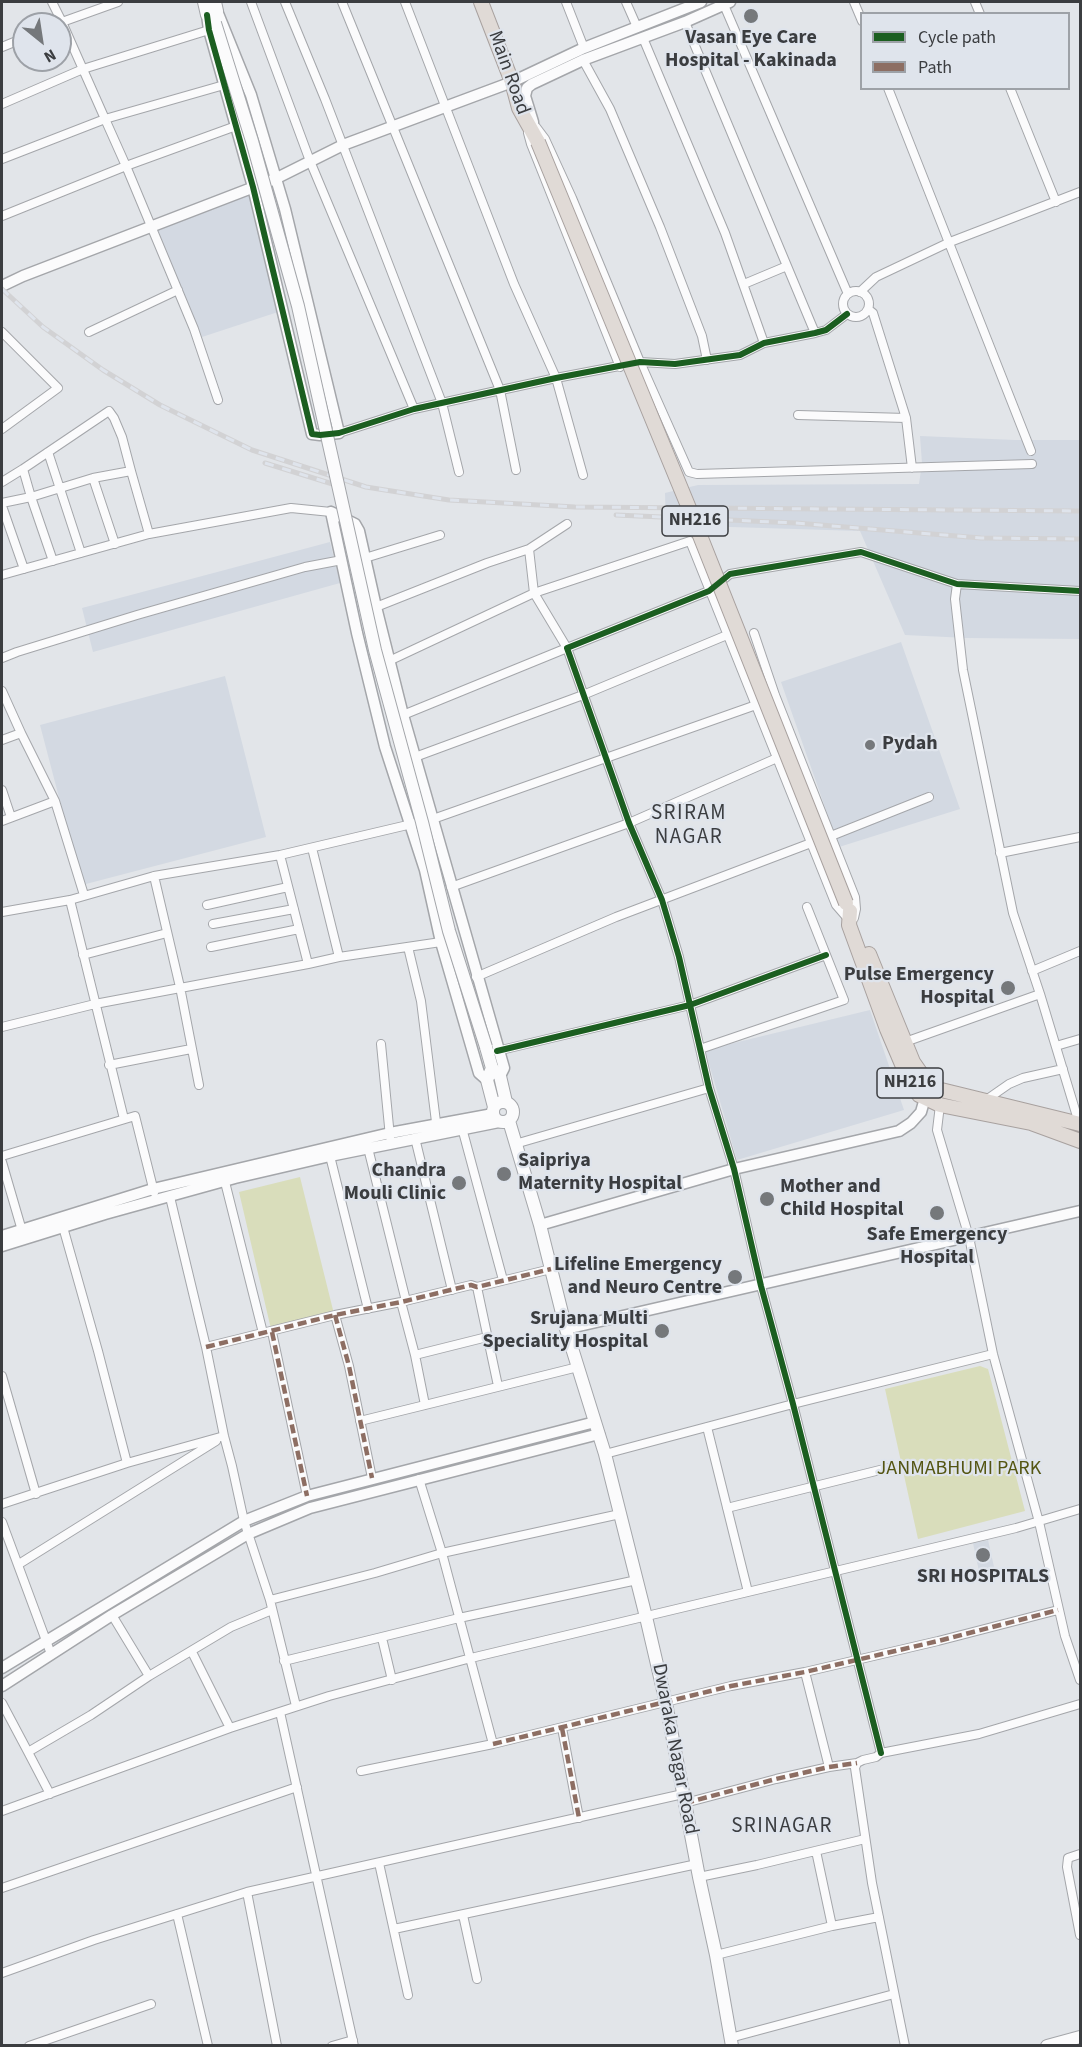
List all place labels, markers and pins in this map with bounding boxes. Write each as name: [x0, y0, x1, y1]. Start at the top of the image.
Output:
marker: Vasan Eye Care Hospital - Kakinada: [742, 7, 760, 25]
place label: Vasan Eye Care Hospital - Kakinada: [665, 27, 837, 74]
place label: Pydah: [882, 733, 938, 757]
marker: Pydah: [863, 738, 877, 752]
place label: Pulse Emergency Hospital: [844, 964, 994, 1011]
marker: Pulse Emergency Hospital: [999, 979, 1017, 997]
place label: Saipriya Maternity Hospital: [518, 1150, 682, 1197]
place label: Chandra Mouli Clinic: [344, 1160, 446, 1207]
marker: Saipriya Maternity Hospital: [495, 1165, 513, 1183]
marker: Chandra Mouli Clinic: [450, 1174, 468, 1192]
place label: Mother and Child Hospital: [780, 1176, 904, 1223]
marker: Mother and Child Hospital: [758, 1190, 776, 1208]
marker: Safe Emergency Hospital: [928, 1204, 946, 1222]
place label: Safe Emergency Hospital: [867, 1224, 1007, 1271]
place label: Lifeline Emergency and Neuro Centre: [554, 1254, 722, 1301]
marker: Lifeline Emergency and Neuro Centre: [726, 1268, 744, 1286]
place label: Srujana Multi Speciality Hospital: [482, 1308, 648, 1355]
marker: Srujana Multi Speciality Hospital: [653, 1322, 671, 1340]
marker: SRI HOSPITALS: [974, 1546, 992, 1564]
place label: SRI HOSPITALS: [917, 1566, 1049, 1590]

